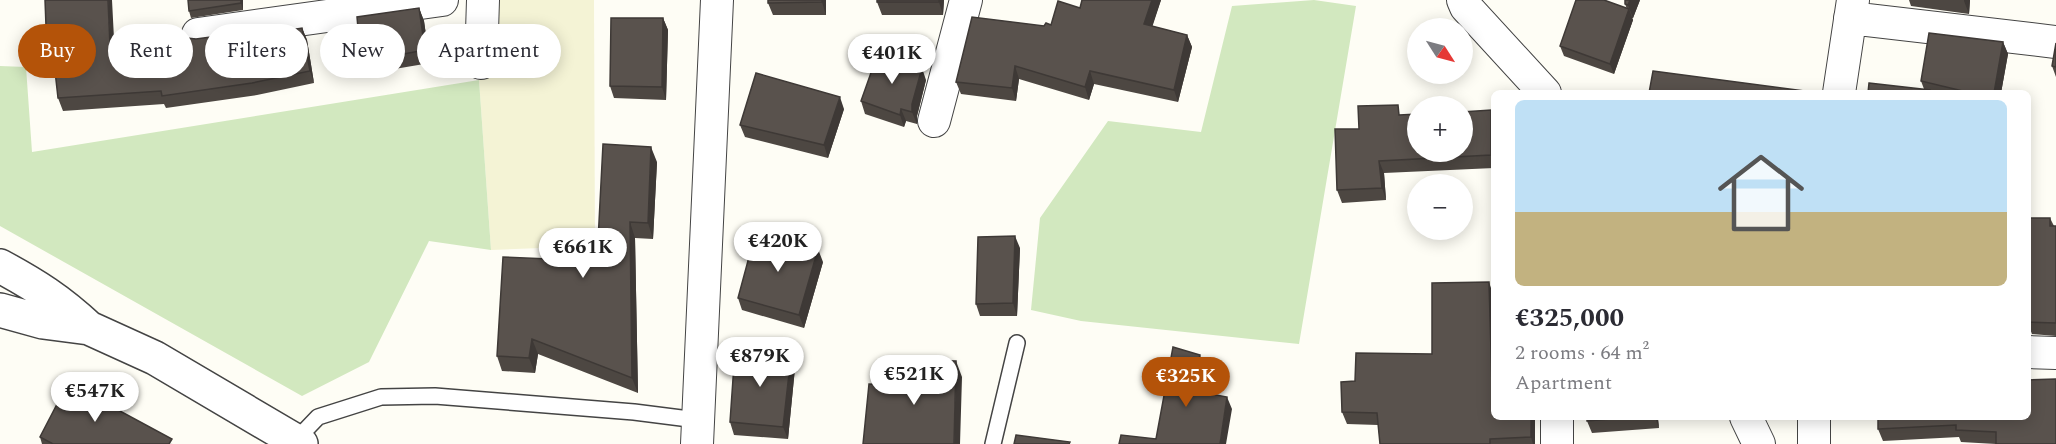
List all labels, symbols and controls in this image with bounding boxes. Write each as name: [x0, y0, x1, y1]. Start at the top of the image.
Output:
north arrow: [1407, 18, 1473, 84]
map controls: [1407, 18, 1473, 240]
chip: Buy: [18, 24, 96, 78]
chip: Rent: [108, 24, 193, 78]
chip: Filters: [205, 24, 308, 78]
chip: New: [320, 24, 405, 78]
chip: Apartment: [417, 24, 561, 78]
pin: €401K: [850, 34, 934, 85]
text: €401K: [862, 38, 922, 68]
button: +: [1407, 96, 1473, 162]
icon: home: [1707, 139, 1815, 247]
button: −: [1407, 174, 1473, 240]
pin: €420K: [736, 222, 820, 273]
text: €420K: [748, 226, 808, 256]
pin: €661K: [541, 228, 625, 279]
text: €661K: [553, 232, 613, 262]
text: €325,000: [1515, 298, 1624, 338]
pin: €879K: [718, 337, 802, 388]
text: 2 rooms · 64 m²: [1515, 338, 1649, 368]
text: €879K: [730, 341, 790, 371]
pin: €521K: [872, 355, 956, 406]
pin: €325K: [1144, 357, 1228, 408]
text: €521K: [884, 359, 944, 389]
text: €325K: [1156, 361, 1216, 391]
text: Apartment: [1515, 368, 1612, 398]
pin: €547K: [53, 372, 137, 423]
text: €547K: [65, 376, 125, 406]

